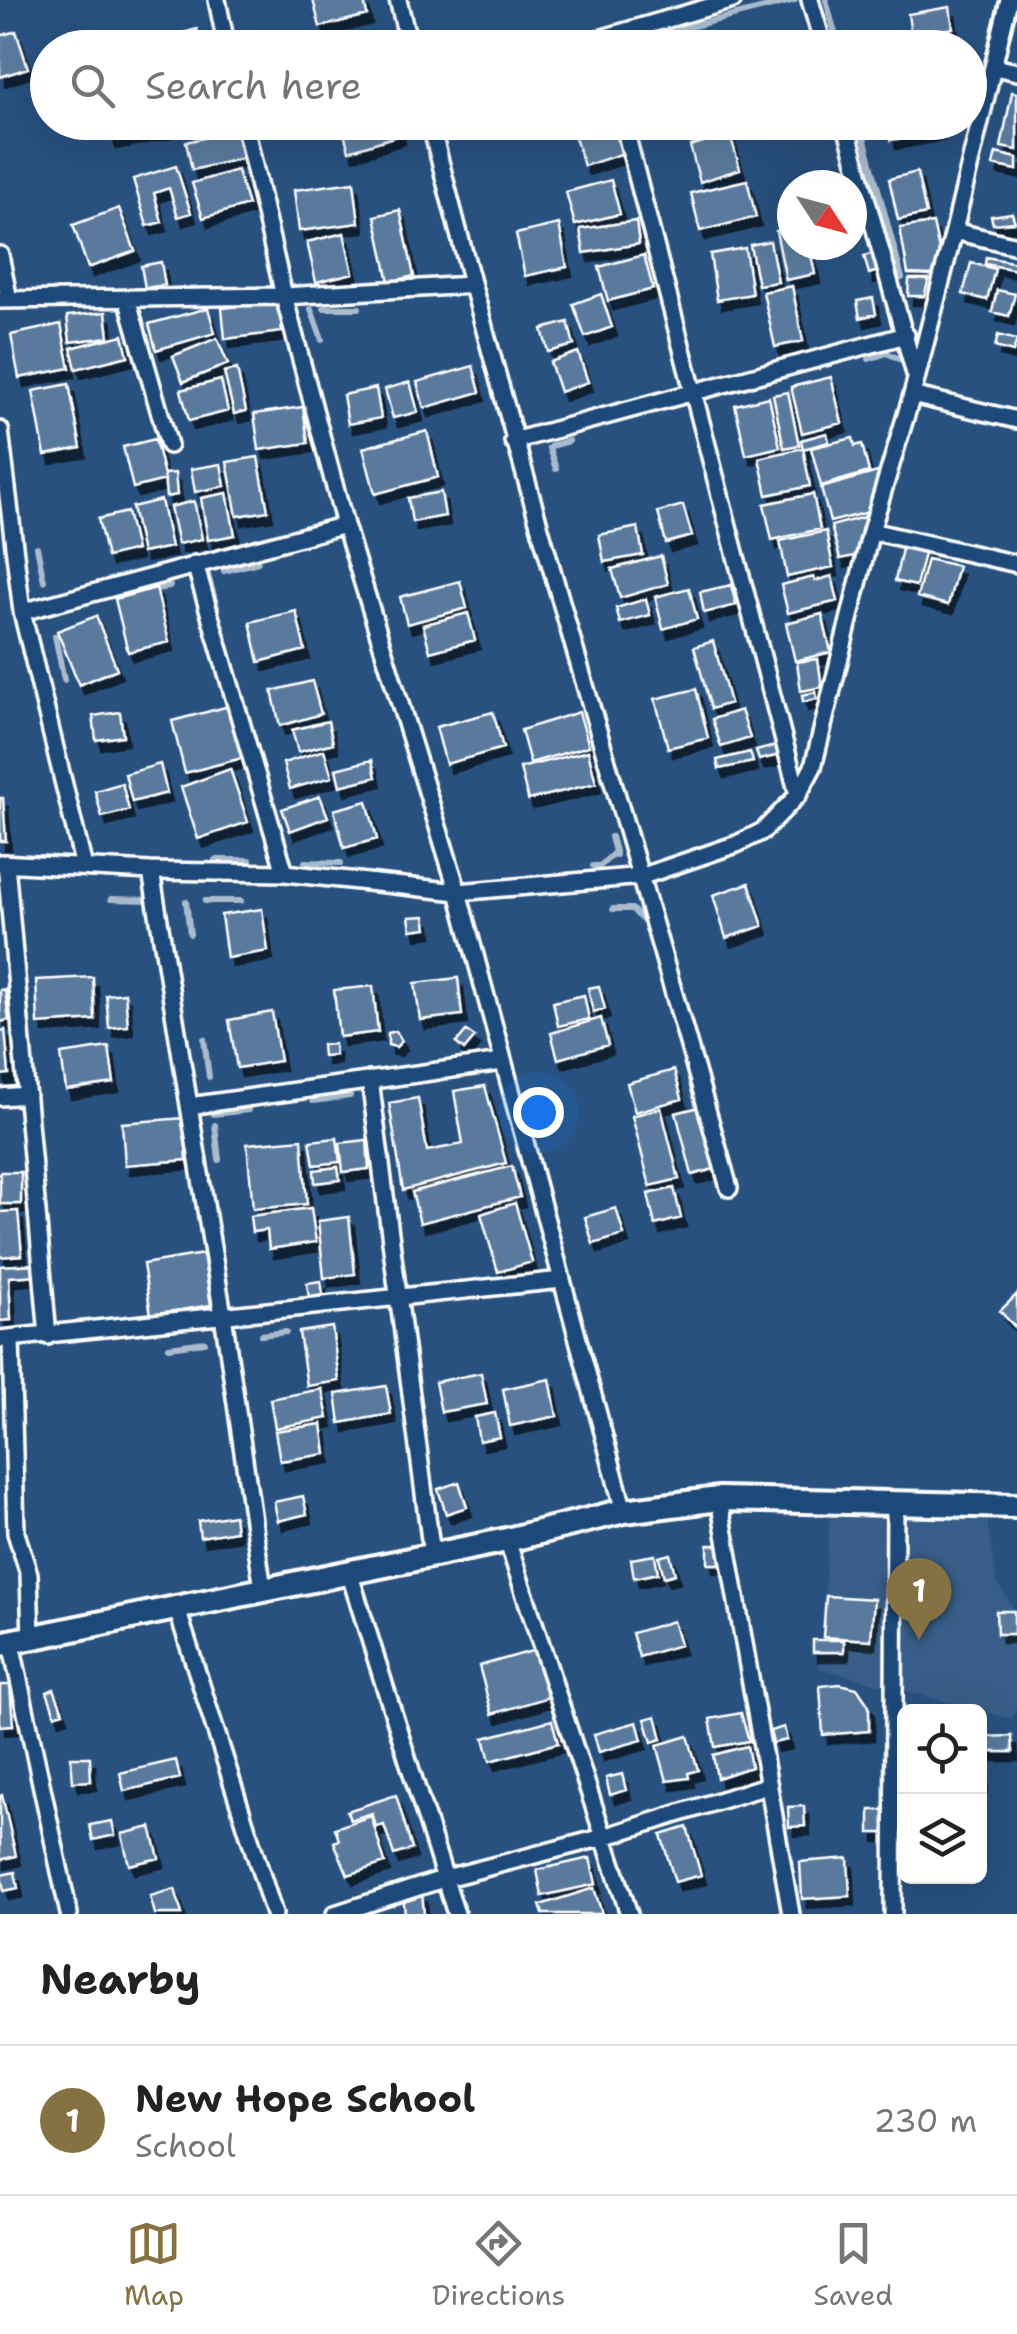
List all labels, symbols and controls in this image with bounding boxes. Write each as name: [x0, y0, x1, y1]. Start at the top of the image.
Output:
search box: [30, 30, 987, 140]
icon: search: [65, 58, 120, 113]
text: Search here: [145, 60, 362, 111]
north arrow: [777, 170, 867, 260]
your location: [513, 1087, 564, 1138]
pin: 1: [886, 1558, 952, 1640]
map controls: [897, 1704, 987, 1884]
button: locate: [897, 1704, 987, 1794]
button: layers: [897, 1794, 987, 1884]
text: Nearby: [40, 1951, 200, 2007]
text: New Hope School: [135, 2073, 475, 2124]
text: 1: [65, 2099, 80, 2142]
text: 230 m: [874, 2099, 977, 2142]
text: School: [135, 2124, 236, 2167]
tab: Map: [124, 2216, 184, 2314]
tab: Directions: [432, 2216, 565, 2314]
tab: Saved: [813, 2216, 893, 2314]

